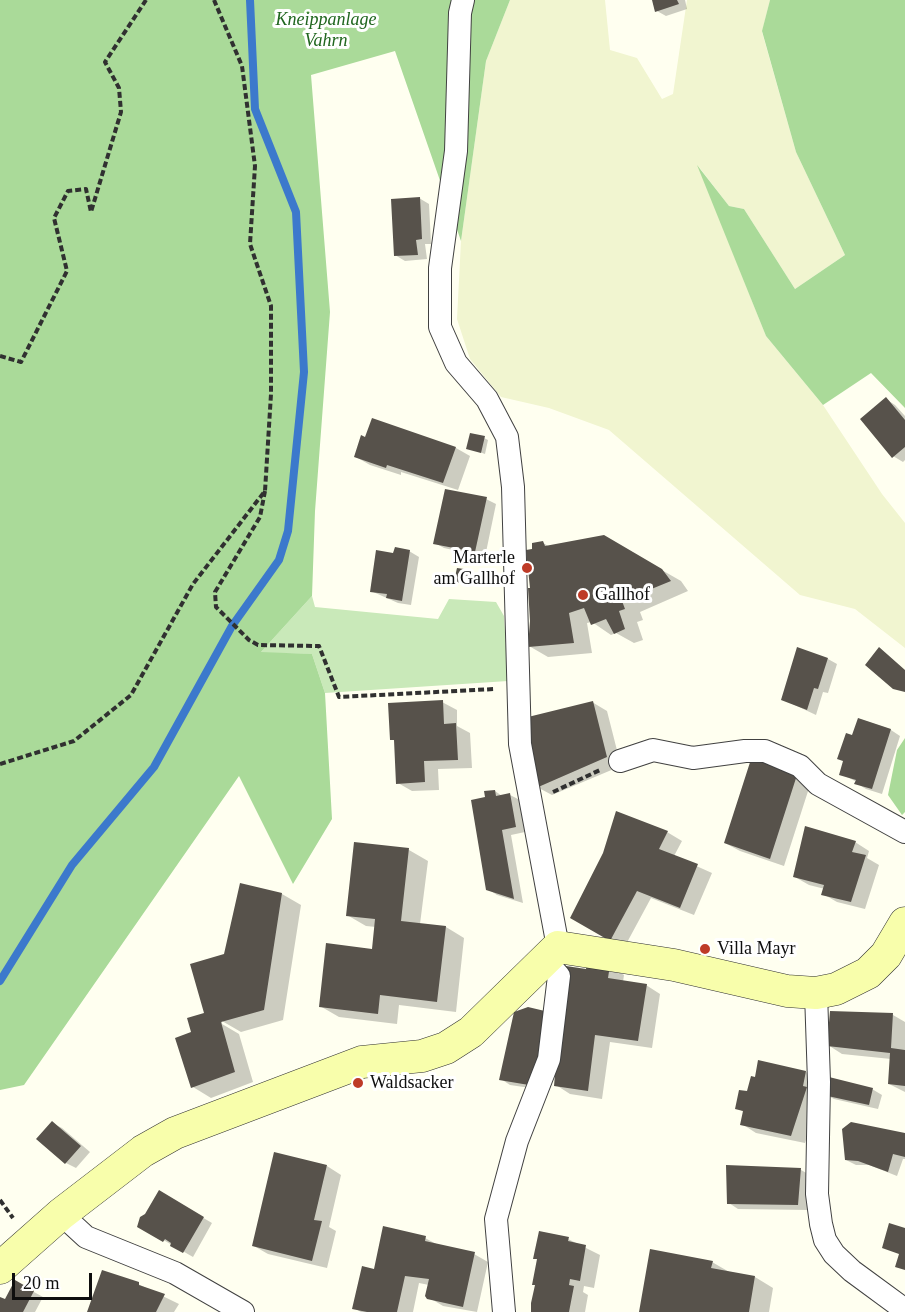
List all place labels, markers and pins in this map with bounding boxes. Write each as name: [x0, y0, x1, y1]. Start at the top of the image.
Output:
place label: Marterle am Gallhof: [434, 547, 515, 590]
marker: Marterle am Gallhof: [520, 561, 534, 575]
place label: Gallhof: [595, 584, 650, 606]
marker: Gallhof: [576, 588, 590, 602]
place label: Villa Mayr: [717, 938, 795, 960]
marker: Villa Mayr: [698, 942, 712, 956]
place label: Waldsacker: [370, 1072, 454, 1094]
marker: Waldsacker: [351, 1076, 365, 1090]

